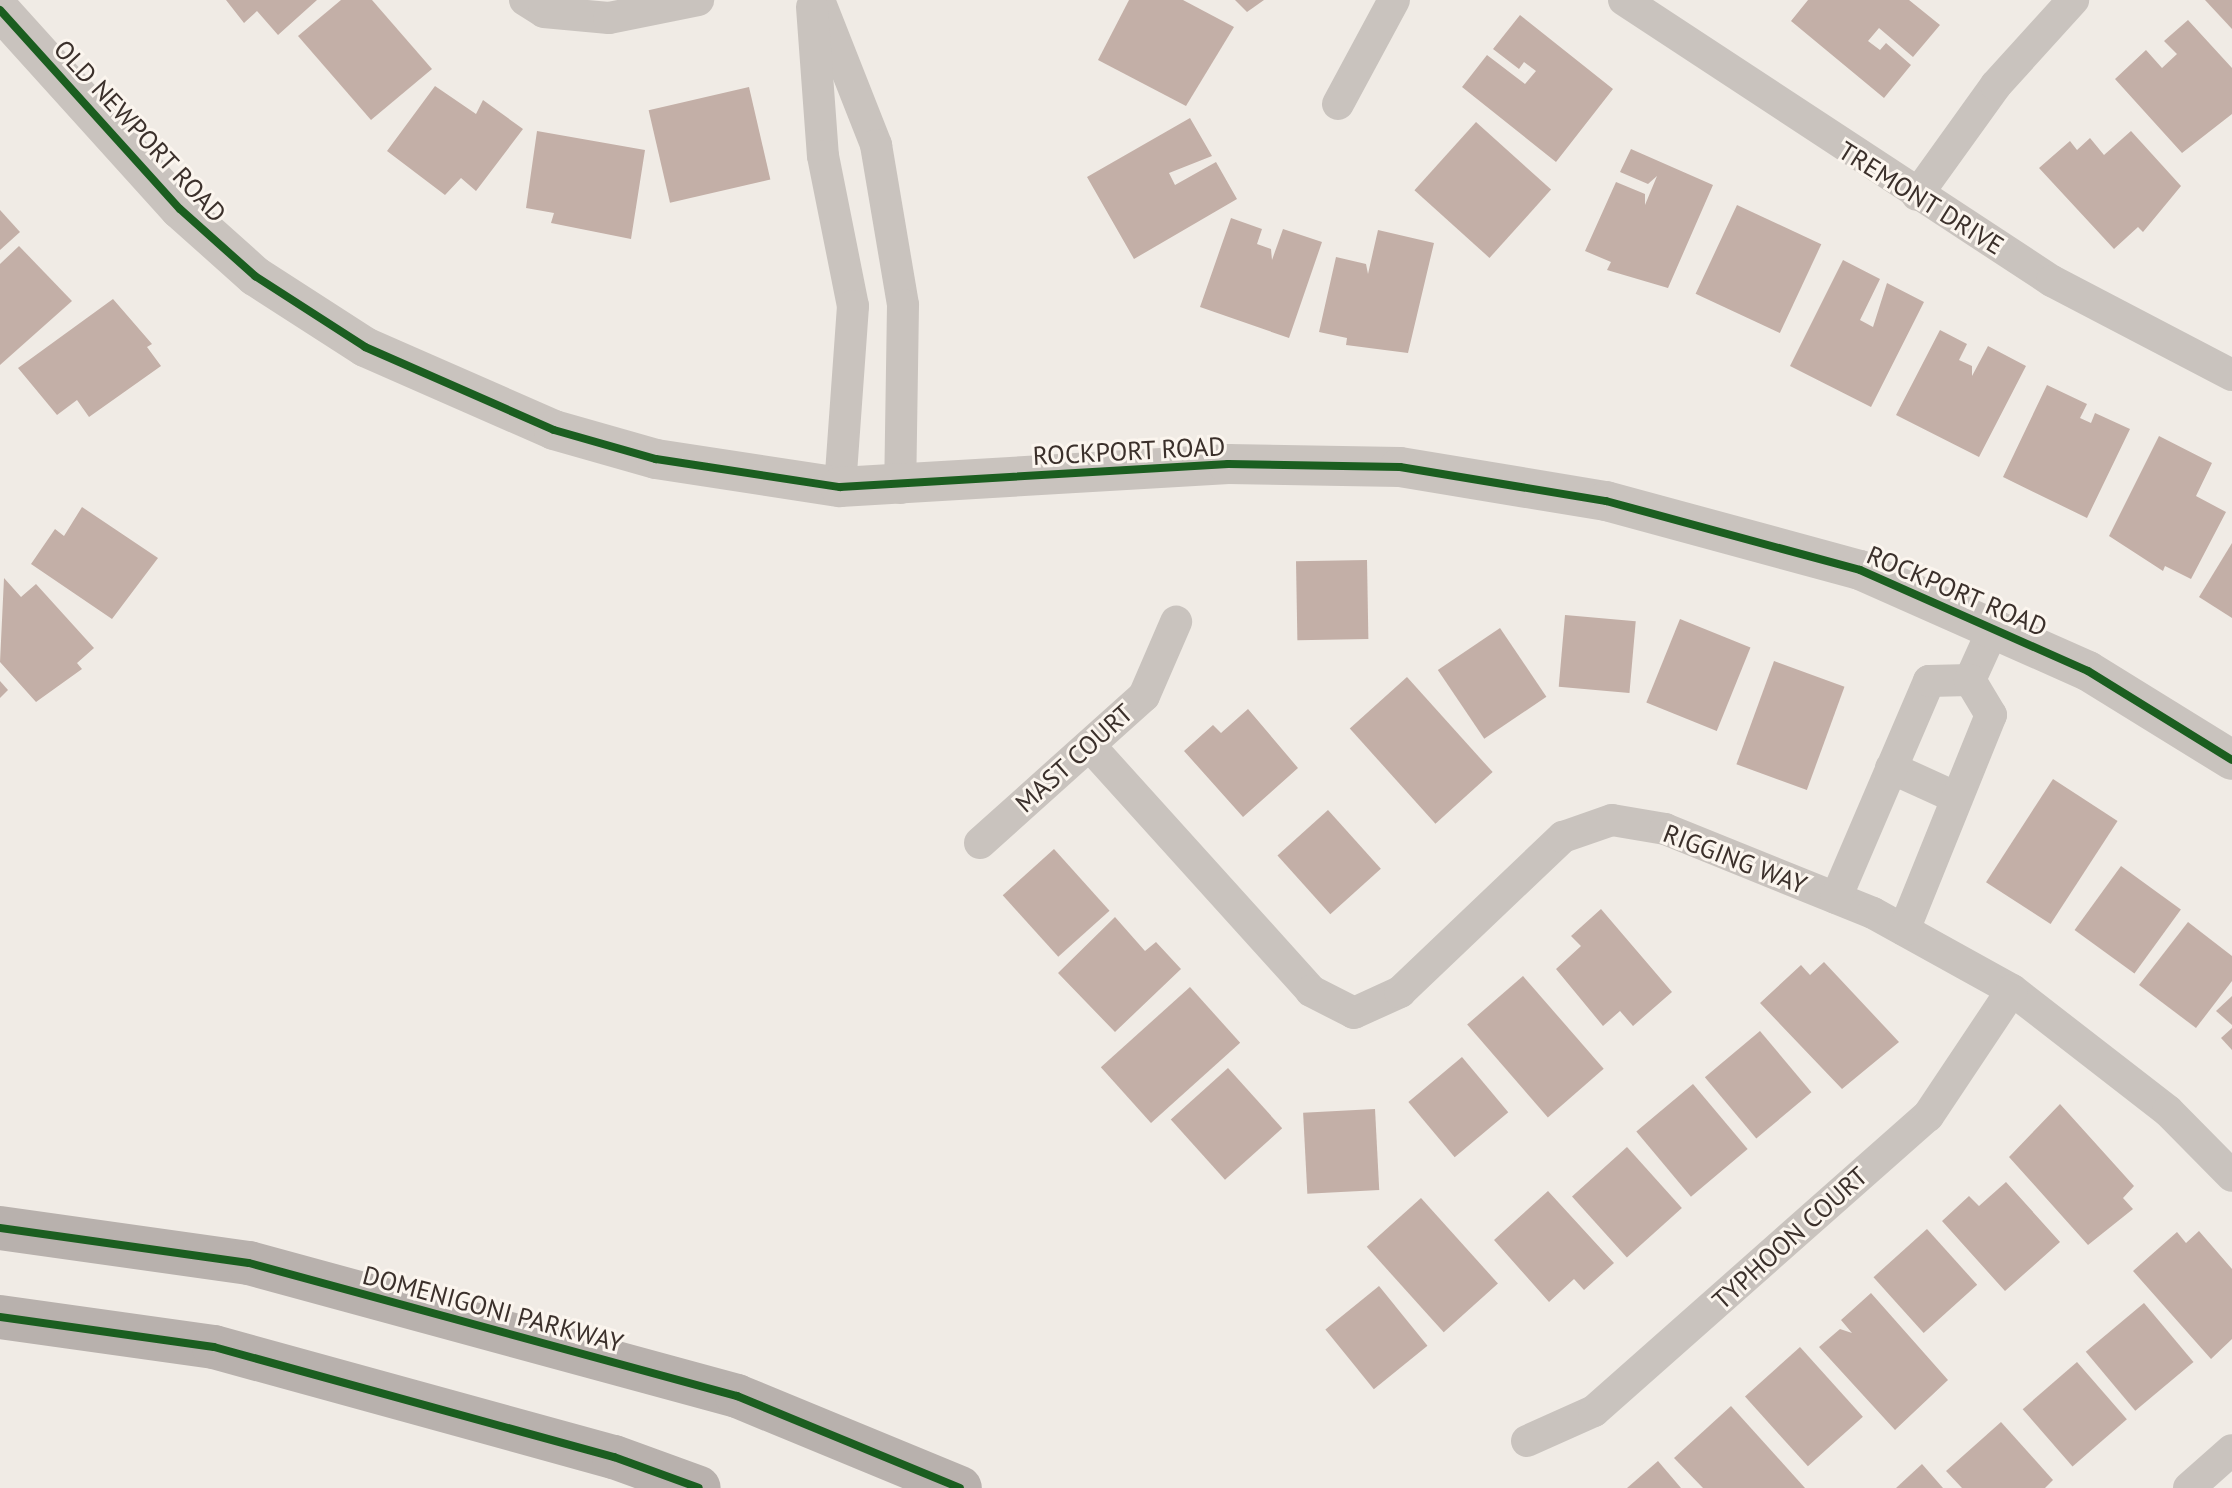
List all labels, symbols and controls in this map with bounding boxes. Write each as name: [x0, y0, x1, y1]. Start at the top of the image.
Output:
street label: OLD NEWPORT ROAD: [47, 33, 233, 229]
street label: TREMONT DRIVE: [1832, 134, 2010, 262]
street label: ROCKPORT ROAD: [1032, 430, 1226, 472]
street label: ROCKPORT ROAD: [1862, 539, 2052, 643]
street label: MAST COURT: [1009, 697, 1139, 819]
street label: RIGGING WAY: [1659, 817, 1811, 901]
street label: TYPHOON COURT: [1706, 1160, 1874, 1316]
street label: DOMENIGONI PARKWAY: [359, 1259, 627, 1359]

